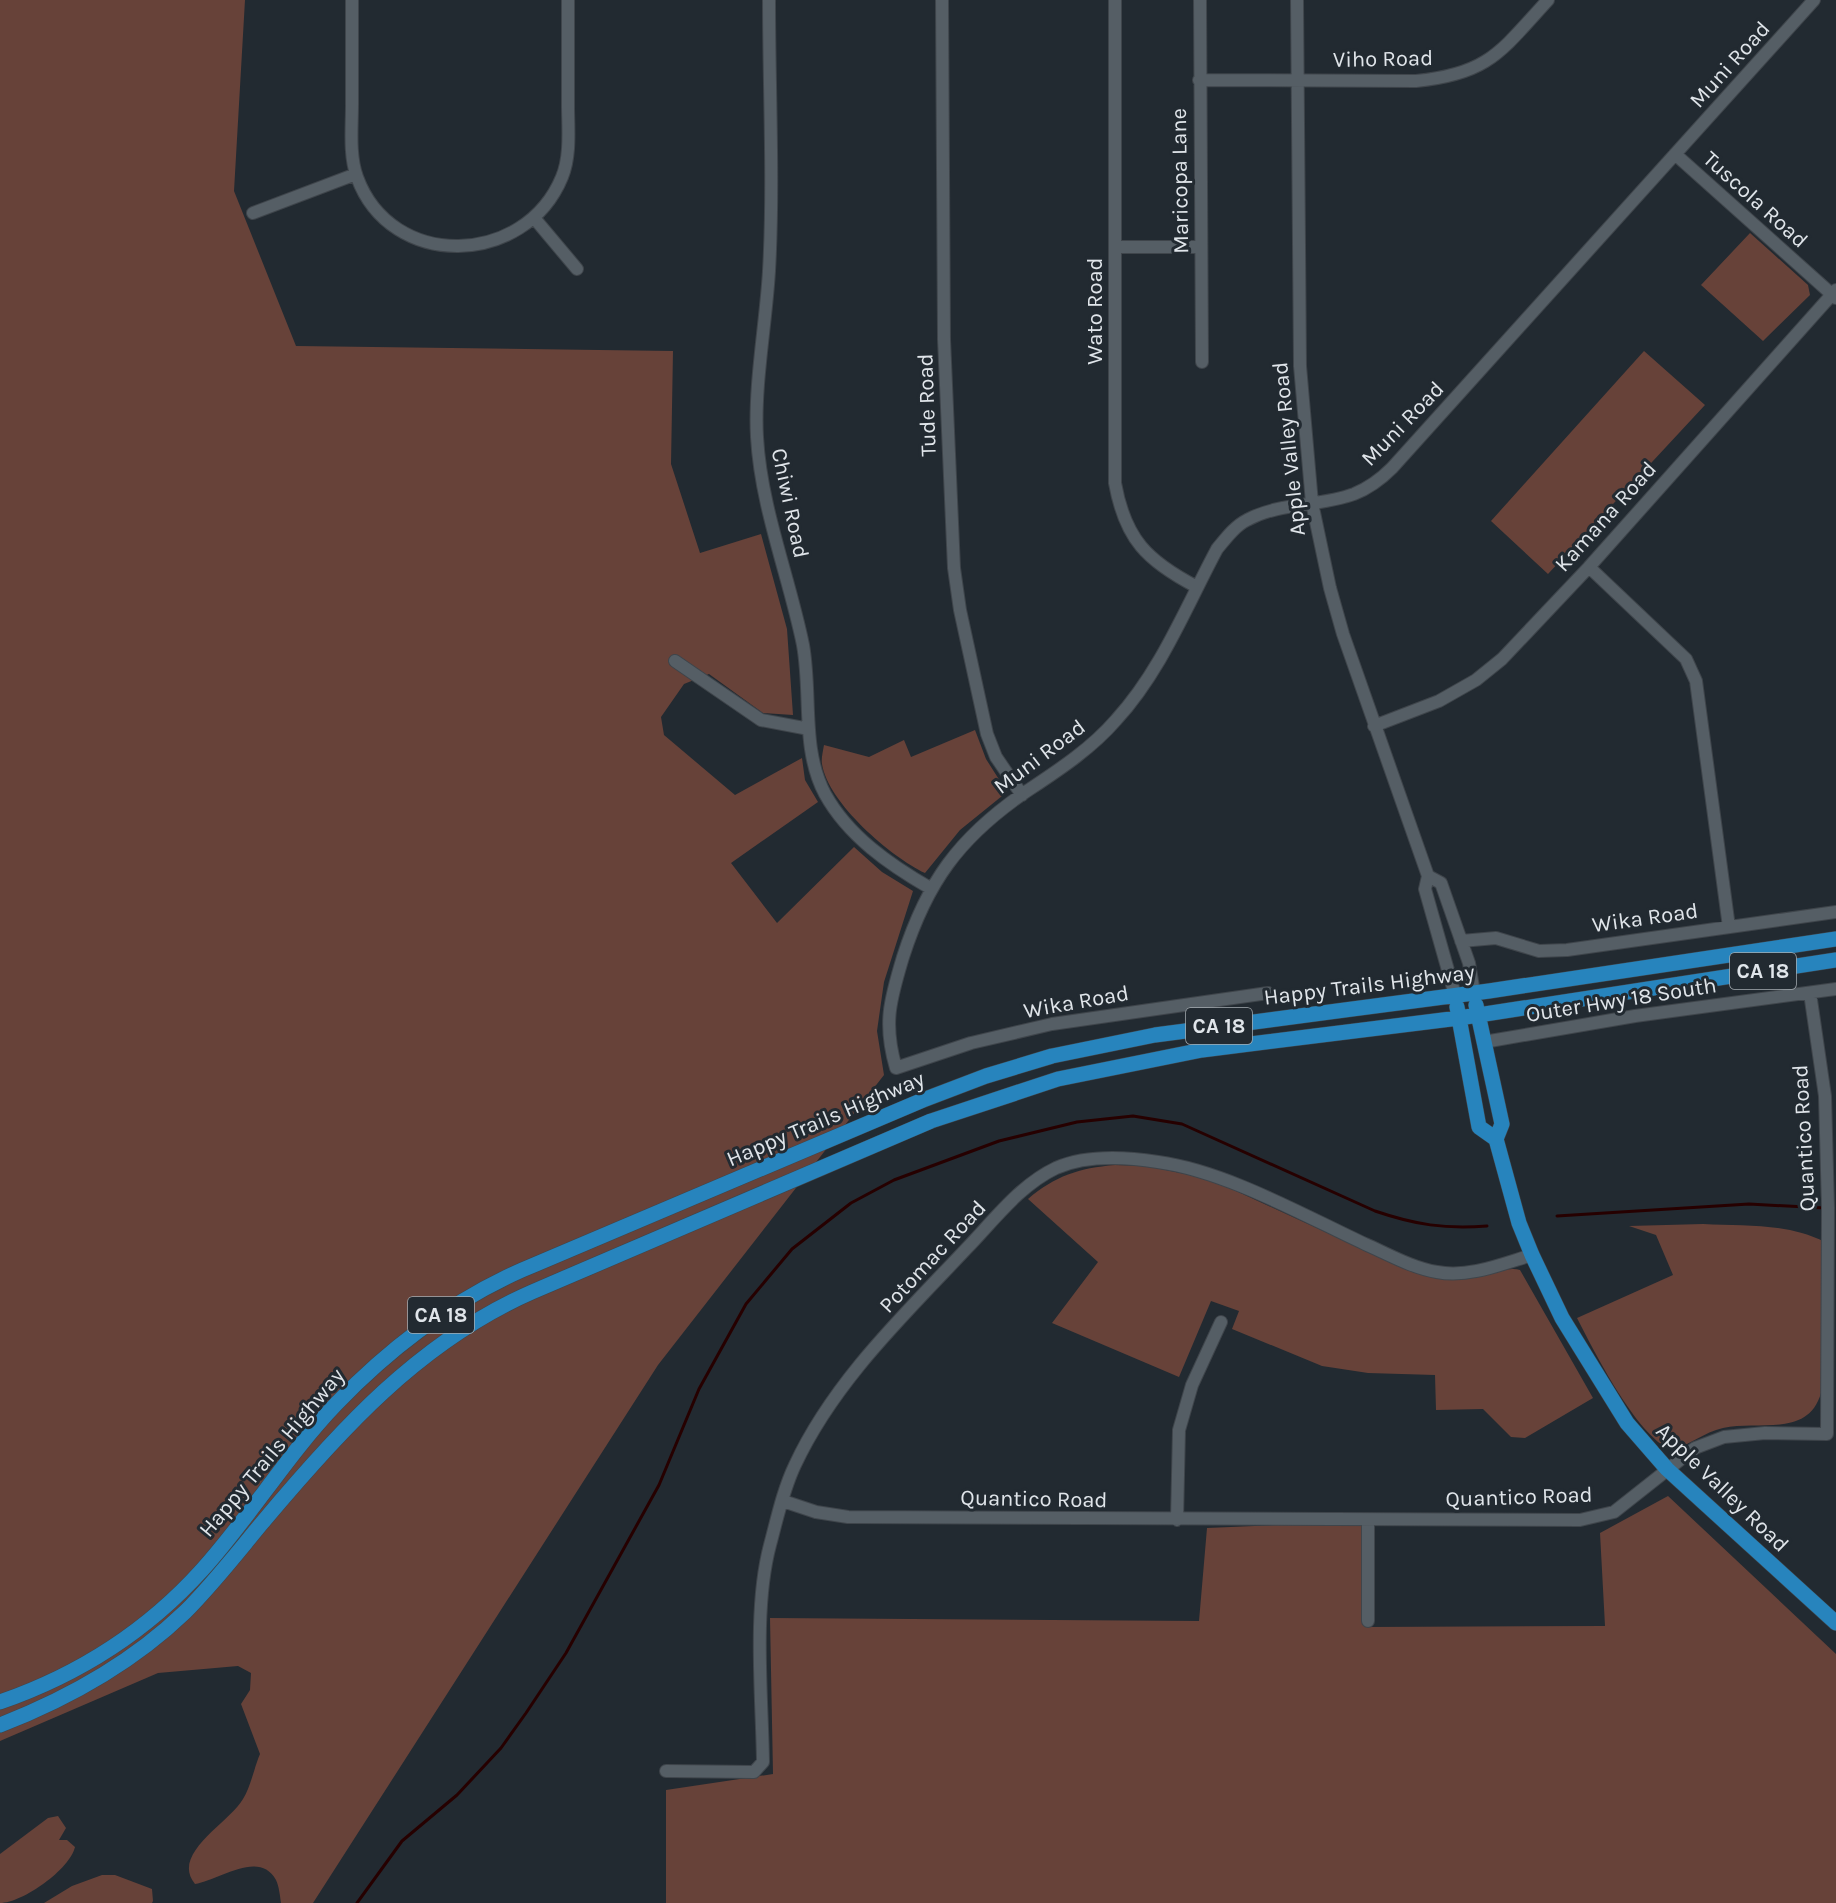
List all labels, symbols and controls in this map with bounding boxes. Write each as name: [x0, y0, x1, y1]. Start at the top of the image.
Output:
street label: Muni Road: [1684, 16, 1775, 113]
street label: Viho Road: [1333, 45, 1433, 73]
street label: Maricopa Lane: [1166, 108, 1194, 254]
street label: Tuscola Road: [1698, 146, 1813, 254]
street label: Wato Road: [1082, 257, 1108, 365]
street label: Tude Road: [912, 353, 942, 457]
street label: Apple Valley Road: [1267, 361, 1311, 537]
street label: Muni Road: [1356, 376, 1449, 471]
street label: Chiwi Road: [766, 446, 814, 561]
street label: Kamana Road: [1549, 456, 1662, 577]
street label: Muni Road: [989, 714, 1090, 800]
street label: Wika Road: [1591, 898, 1700, 938]
road number: CA 18: [1730, 953, 1796, 989]
street label: Happy Trails Highway: [1262, 959, 1476, 1011]
street label: Outer Hwy 18 South: [1524, 972, 1718, 1028]
street label: Wika Road: [1021, 980, 1131, 1024]
road number: CA 18: [1186, 1008, 1252, 1044]
street label: Quantico Road: [1787, 1064, 1821, 1212]
street label: Happy Trails Highway: [723, 1065, 928, 1172]
street label: Potomac Road: [874, 1195, 991, 1318]
road number: CA 18: [408, 1297, 474, 1333]
street label: Happy Trails Highway: [194, 1363, 350, 1542]
street label: Apple Valley Road: [1650, 1418, 1794, 1558]
street label: Quantico Road: [1445, 1481, 1593, 1513]
street label: Quantico Road: [960, 1485, 1108, 1513]

